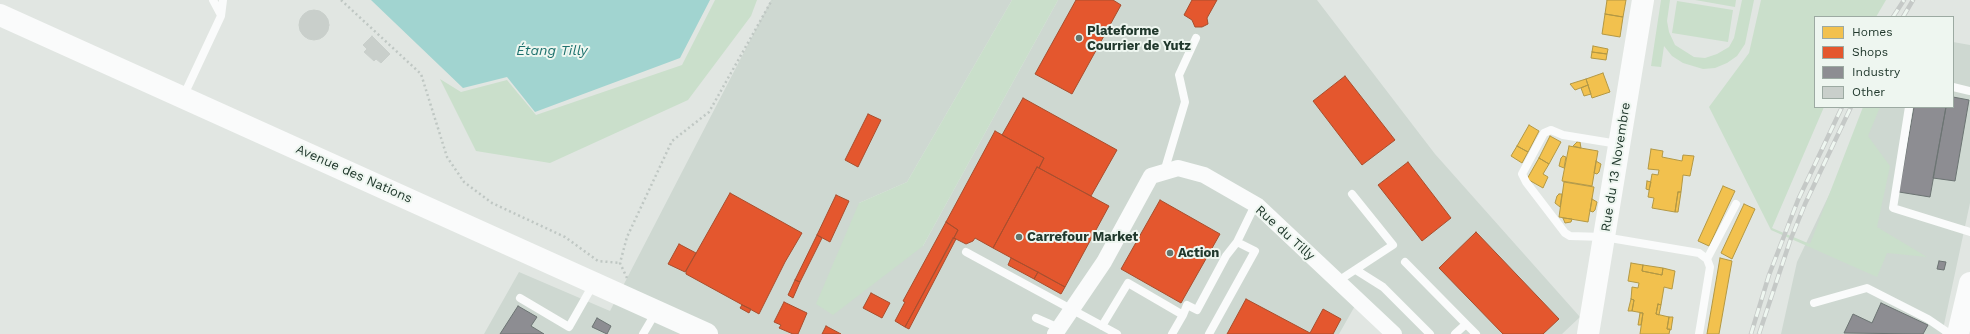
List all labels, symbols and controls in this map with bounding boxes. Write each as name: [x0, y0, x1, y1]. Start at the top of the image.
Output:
legend: [1814, 16, 1954, 108]
place label: Plateforme Courrier de Yutz: [1087, 23, 1191, 54]
text: Homes: [1852, 25, 1893, 39]
marker: Plateforme Courrier de Yutz: [1074, 33, 1084, 43]
water label: Étang Tilly: [516, 43, 588, 59]
text: Shops: [1852, 45, 1888, 59]
text: Industry: [1852, 65, 1900, 79]
text: Other: [1852, 85, 1885, 99]
street label: Rue du 13 Novembre: [1598, 101, 1634, 233]
street label: Avenue des Nations: [293, 141, 415, 207]
street label: Rue du Tilly: [1252, 202, 1318, 264]
place label: Carrefour Market: [1027, 229, 1138, 245]
marker: Carrefour Market: [1014, 232, 1024, 242]
place label: Action: [1178, 245, 1219, 261]
marker: Action: [1165, 248, 1175, 258]

